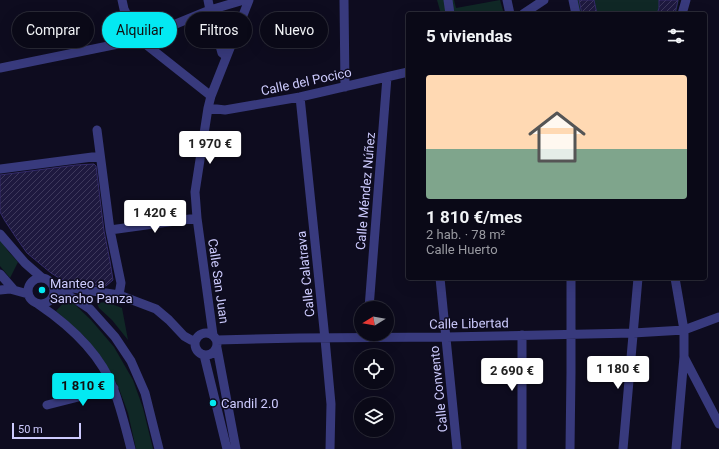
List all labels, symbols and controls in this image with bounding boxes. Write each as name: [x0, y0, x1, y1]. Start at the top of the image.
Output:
chip: Comprar: [12, 12, 94, 48]
chip: Alquilar: [102, 12, 177, 48]
chip: Filtros: [185, 12, 252, 48]
chip: Nuevo: [260, 12, 328, 48]
icon: filters: [665, 25, 687, 47]
text: 5 viviendas: [426, 26, 512, 46]
street label: Calle del Pocico: [259, 65, 353, 98]
icon: home: [521, 101, 593, 173]
pin: 1 970 €: [173, 131, 247, 165]
street label: Calle Méndez Núñez: [353, 131, 378, 251]
text: 1 970 €: [188, 136, 232, 151]
pin: 1 420 €: [118, 200, 192, 234]
text: 1 420 €: [133, 205, 177, 220]
text: 1 810 €/mes: [426, 207, 522, 227]
text: 2 hab. · 78 m²: [426, 227, 505, 242]
street label: Calle Calatrava: [294, 230, 317, 318]
street label: Calle San Juan: [205, 238, 232, 325]
text: Calle Huerto: [426, 242, 498, 257]
place label: Manteo a Sancho Panza: [50, 276, 132, 306]
marker: Manteo a Sancho Panza: [37, 285, 47, 295]
north arrow: [354, 301, 394, 341]
map controls: [354, 301, 394, 437]
street label: Calle Libertad: [429, 315, 509, 332]
street label: Calle Convento: [426, 345, 450, 433]
button: locate: [354, 349, 394, 389]
pin: 1 180 €: [581, 356, 655, 390]
pin: 2 690 €: [475, 358, 549, 392]
text: 1 180 €: [596, 361, 640, 376]
text: 2 690 €: [490, 363, 534, 378]
pin: 1 810 €: [46, 373, 120, 407]
text: 1 810 €: [61, 378, 105, 393]
place label: Candil 2.0: [221, 396, 279, 411]
button: layers: [354, 397, 394, 437]
marker: Candil 2.0: [208, 398, 218, 408]
scale bar: [12, 421, 81, 440]
text: 50 m: [18, 423, 43, 436]

